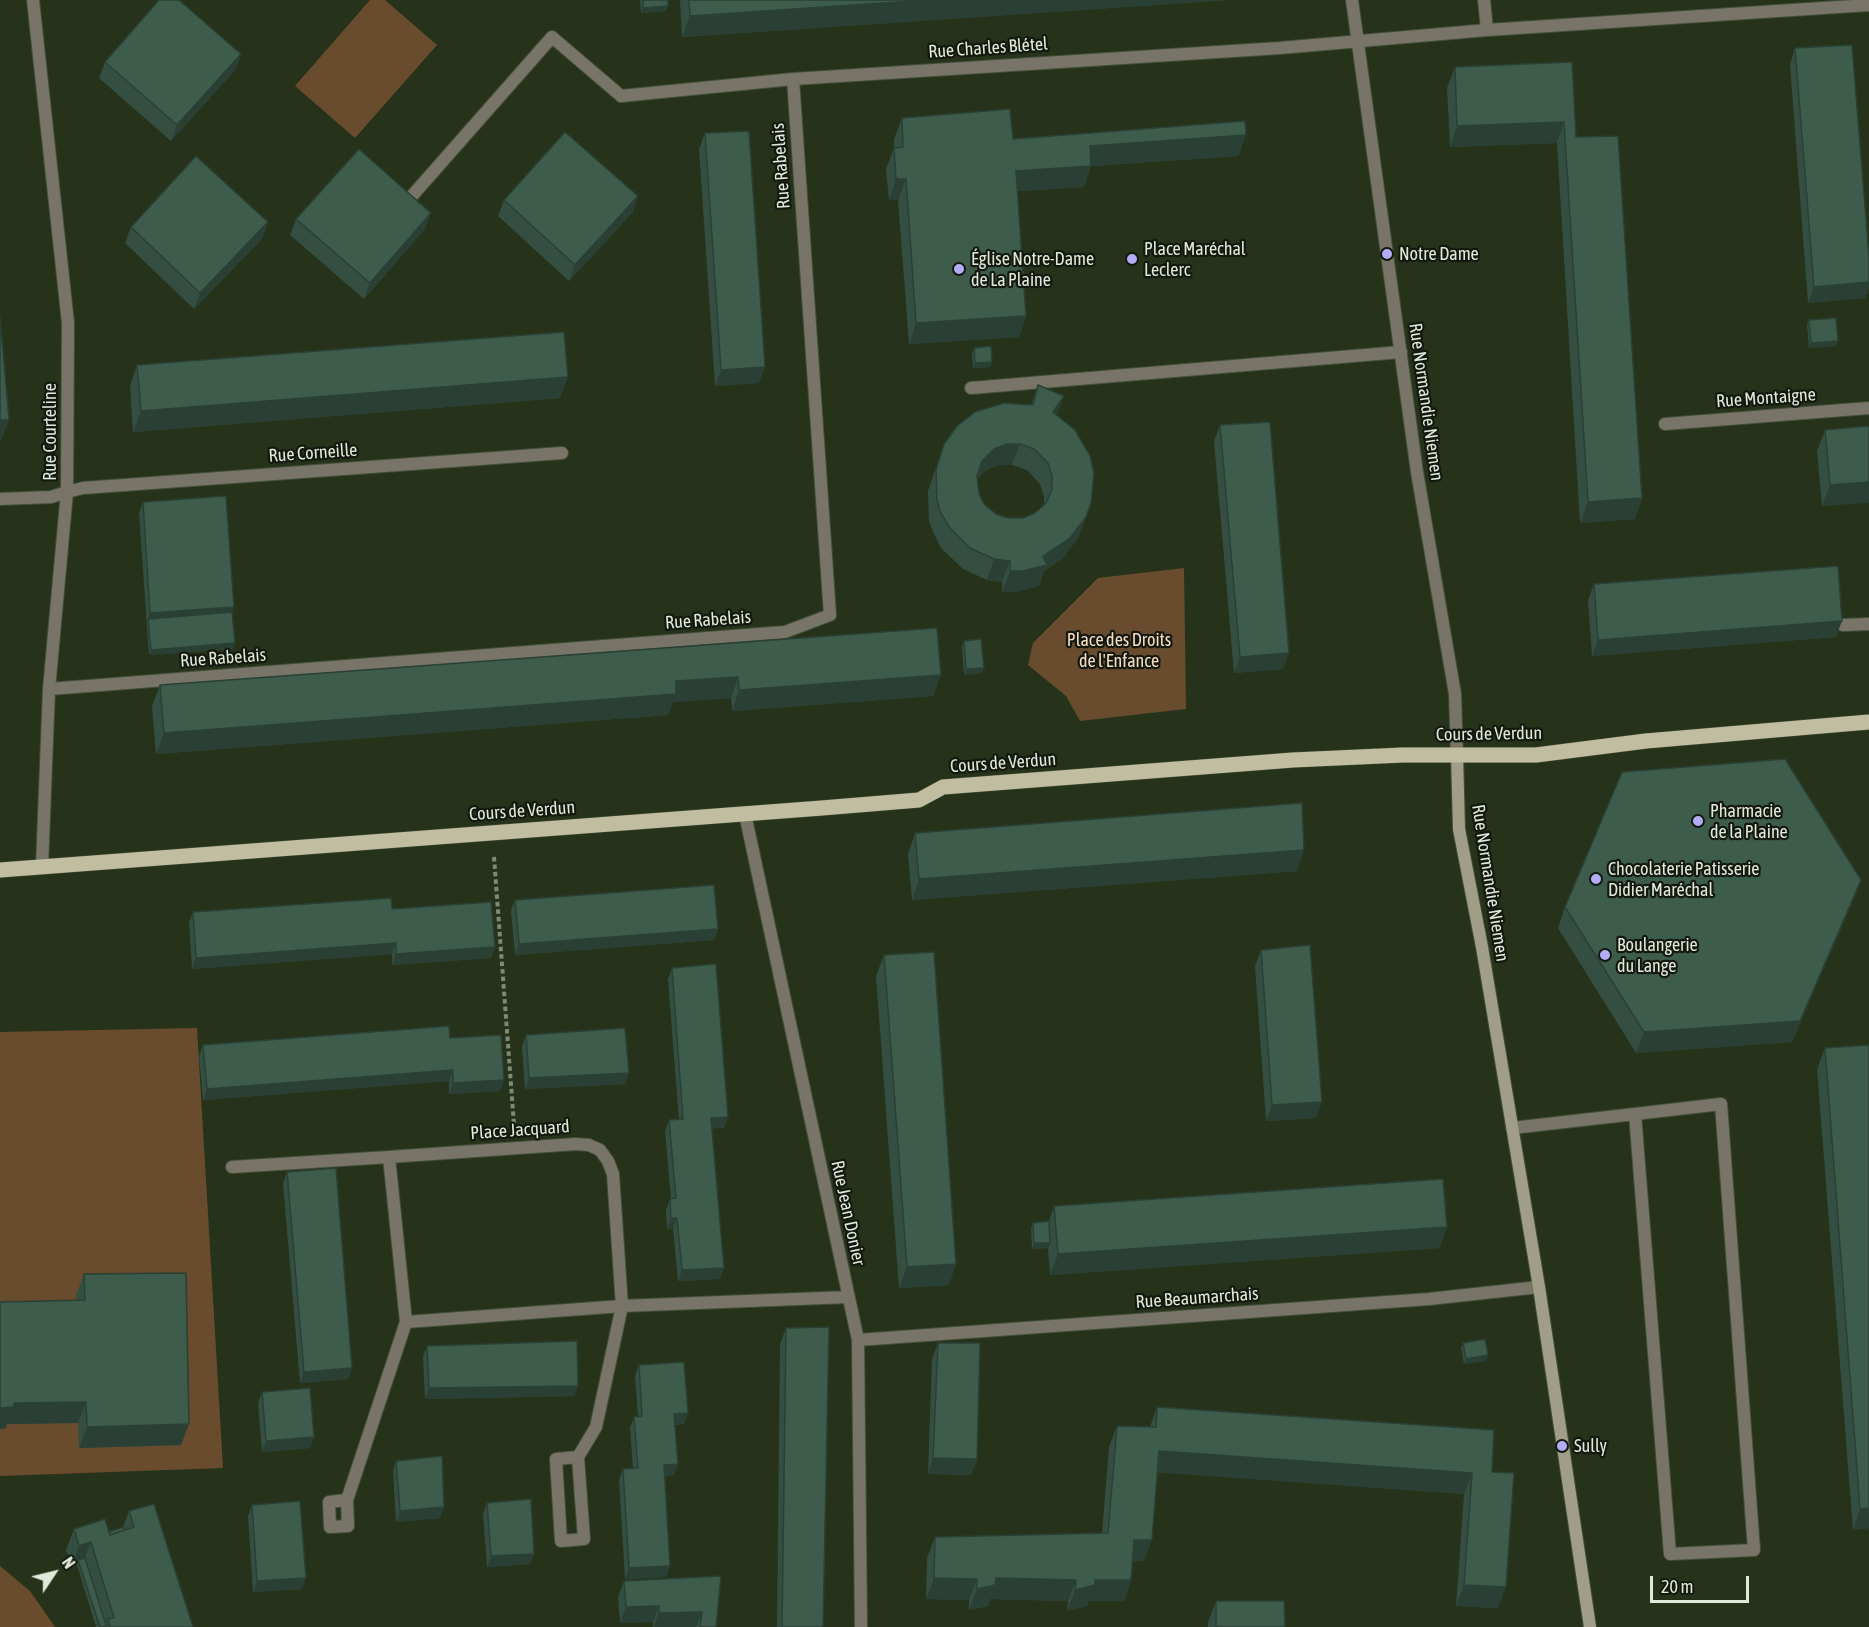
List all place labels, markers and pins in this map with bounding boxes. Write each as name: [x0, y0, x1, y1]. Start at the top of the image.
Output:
place label: Place Maréchal Leclerc: [1144, 238, 1246, 280]
place label: Notre Dame: [1399, 243, 1479, 265]
marker: Notre Dame: [1380, 247, 1394, 261]
place label: Église Notre-Dame de La Plaine: [971, 248, 1094, 290]
marker: Place Maréchal Leclerc: [1125, 252, 1139, 266]
marker: Église Notre-Dame de La Plaine: [952, 262, 966, 276]
place label: Pharmacie de la Plaine: [1710, 800, 1788, 842]
marker: Pharmacie de la Plaine: [1691, 814, 1705, 828]
place label: Chocolaterie Patisserie Didier Maréchal: [1608, 858, 1759, 900]
marker: Chocolaterie Patisserie Didier Maréchal: [1589, 872, 1603, 886]
place label: Boulangerie du Lange: [1617, 934, 1698, 976]
marker: Boulangerie du Lange: [1598, 948, 1612, 962]
place label: Sully: [1574, 1435, 1607, 1457]
marker: Sully: [1555, 1439, 1569, 1453]

